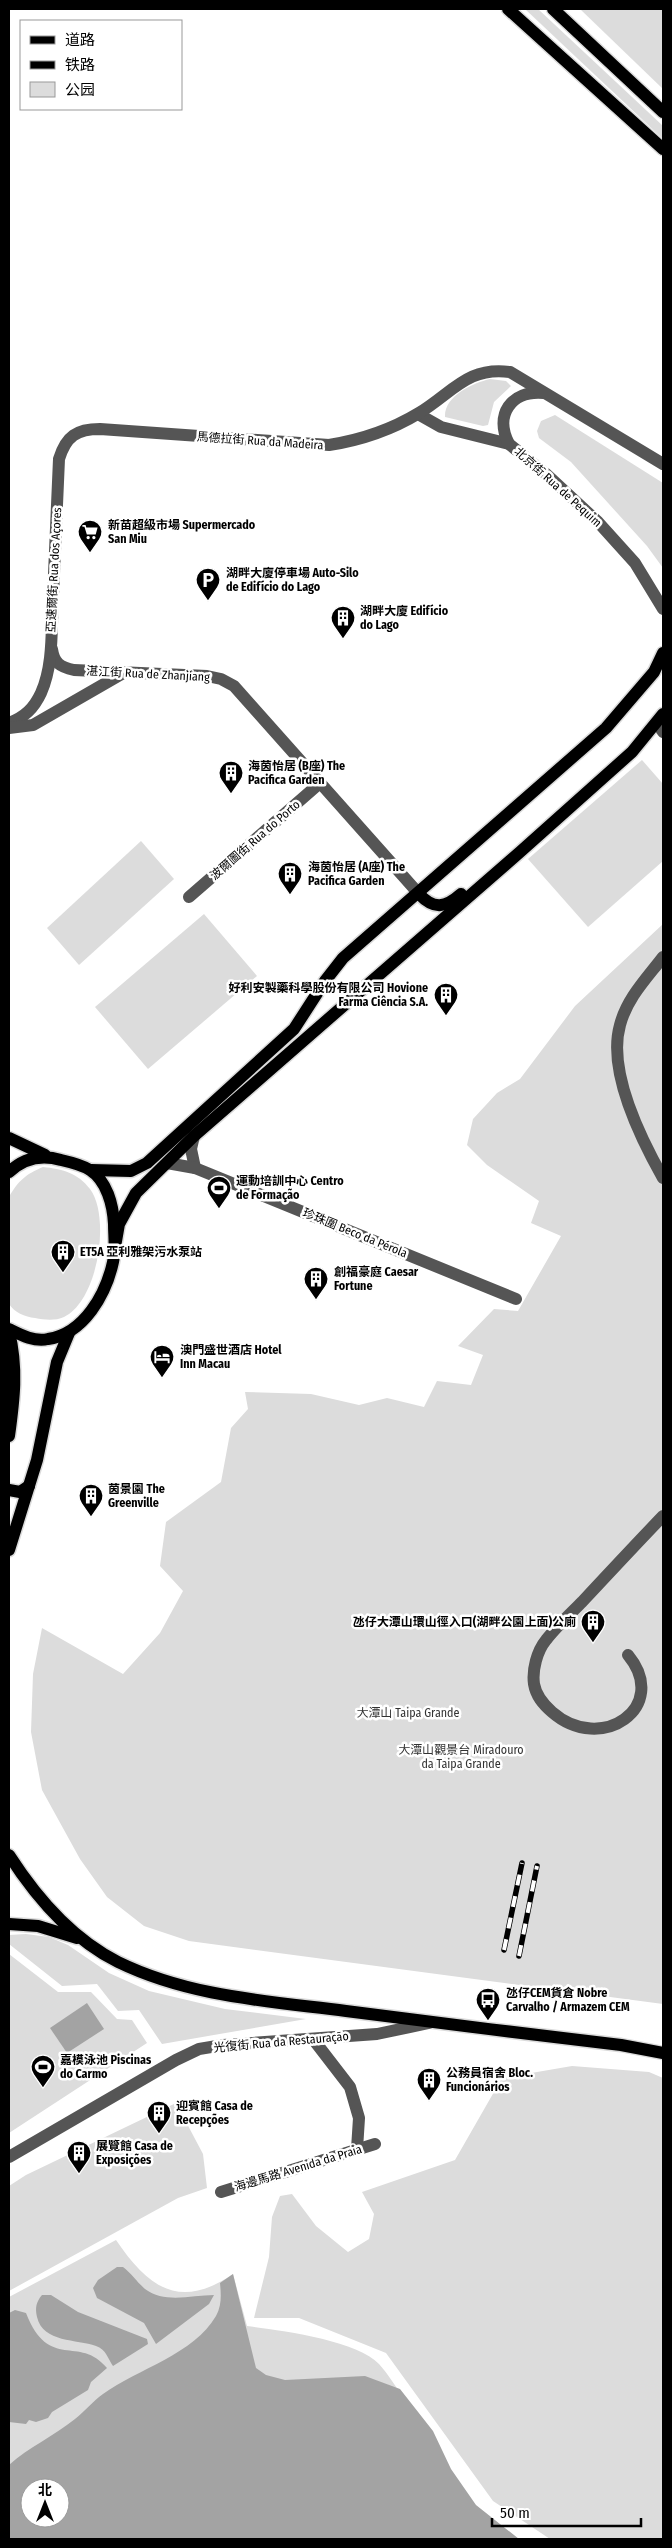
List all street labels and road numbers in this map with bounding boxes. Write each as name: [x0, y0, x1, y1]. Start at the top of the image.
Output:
street label: 馬德拉街 Rua da Madeira: [196, 430, 324, 452]
street label: 北京街 Rua de Pequim: [512, 444, 604, 530]
street label: 亞速爾街 Rua dos Açores: [44, 507, 64, 633]
street label: 湛江街 Rua de Zhanjiang: [86, 664, 210, 684]
street label: 波爾圖街 Rua do Porto: [207, 797, 303, 883]
street label: 珍珠圍 Beco da Pérola: [301, 1206, 409, 1260]
street label: 光復街 Rua da Restauração: [213, 2029, 349, 2055]
street label: 海邊馬路 Avenida da Praia: [233, 2142, 364, 2194]

